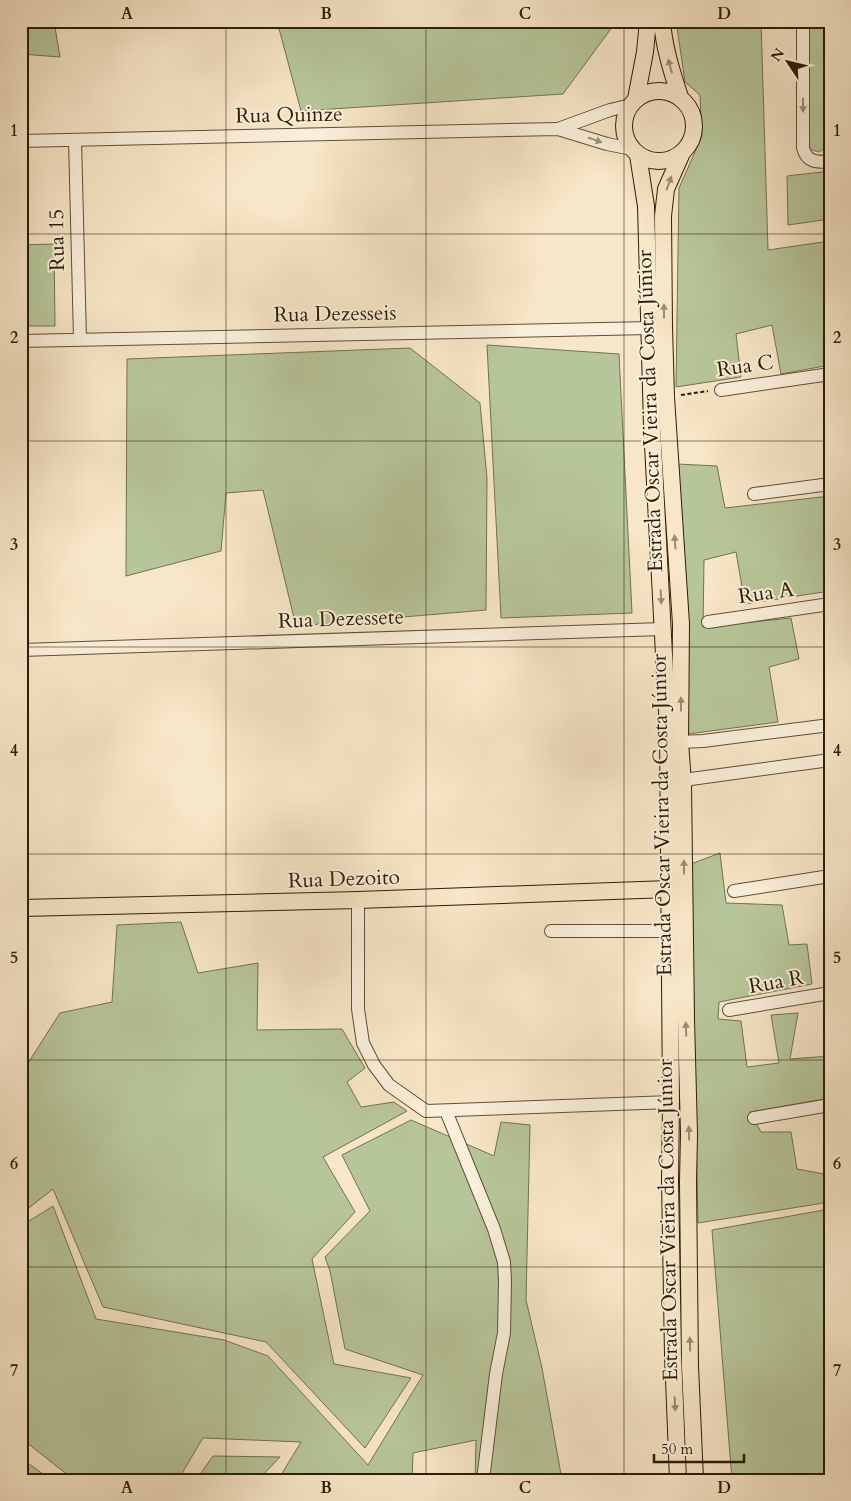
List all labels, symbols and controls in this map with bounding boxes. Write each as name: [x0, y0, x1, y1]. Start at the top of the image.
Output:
text: A: [121, 3, 133, 25]
text: B: [320, 3, 332, 25]
text: C: [519, 3, 531, 25]
text: D: [717, 3, 731, 25]
north arrow: [764, 38, 814, 88]
text: N: [766, 44, 789, 65]
one-way arrow: [666, 59, 674, 74]
one-way arrow: [799, 97, 807, 113]
street label: Rua Quinze: [235, 100, 343, 130]
text: 1: [10, 120, 18, 142]
text: 1: [833, 120, 841, 142]
one-way arrow: [588, 136, 603, 144]
one-way arrow: [666, 176, 673, 191]
street label: Rua 15: [42, 209, 72, 271]
street label: Estrada Oscar Vieira da Costa Júnior: [630, 249, 670, 573]
street label: Rua Dezesseis: [273, 298, 397, 330]
one-way arrow: [660, 302, 668, 318]
text: 2: [10, 327, 18, 349]
text: 2: [833, 327, 841, 349]
street label: Rua C: [715, 348, 775, 384]
text: 3: [10, 534, 18, 556]
one-way arrow: [671, 534, 679, 550]
text: 3: [833, 534, 841, 556]
street label: Rua A: [736, 575, 796, 611]
one-way arrow: [657, 590, 665, 606]
street label: Rua Dezessete: [278, 602, 404, 636]
street label: Estrada Oscar Vieira da Costa Júnior: [645, 653, 679, 977]
one-way arrow: [677, 696, 685, 712]
text: 4: [10, 740, 18, 762]
text: 4: [833, 740, 841, 762]
one-way arrow: [680, 859, 688, 875]
street label: Rua Dezoito: [288, 863, 400, 895]
text: 5: [10, 947, 18, 969]
text: 5: [833, 947, 841, 969]
street label: Rua R: [746, 963, 806, 1001]
one-way arrow: [682, 1021, 690, 1037]
street label: Estrada Oscar Vieira da Costa Júnior: [651, 1058, 685, 1382]
one-way arrow: [685, 1125, 693, 1141]
text: 6: [10, 1153, 18, 1175]
text: 6: [833, 1153, 841, 1175]
one-way arrow: [686, 1335, 694, 1351]
text: 7: [10, 1360, 18, 1382]
text: 7: [833, 1360, 841, 1382]
one-way arrow: [671, 1396, 679, 1412]
scale bar: [654, 1431, 744, 1463]
text: 50 m: [661, 1439, 693, 1459]
text: A: [121, 1477, 133, 1499]
text: B: [320, 1477, 332, 1499]
text: C: [519, 1477, 531, 1499]
text: D: [717, 1477, 731, 1499]

